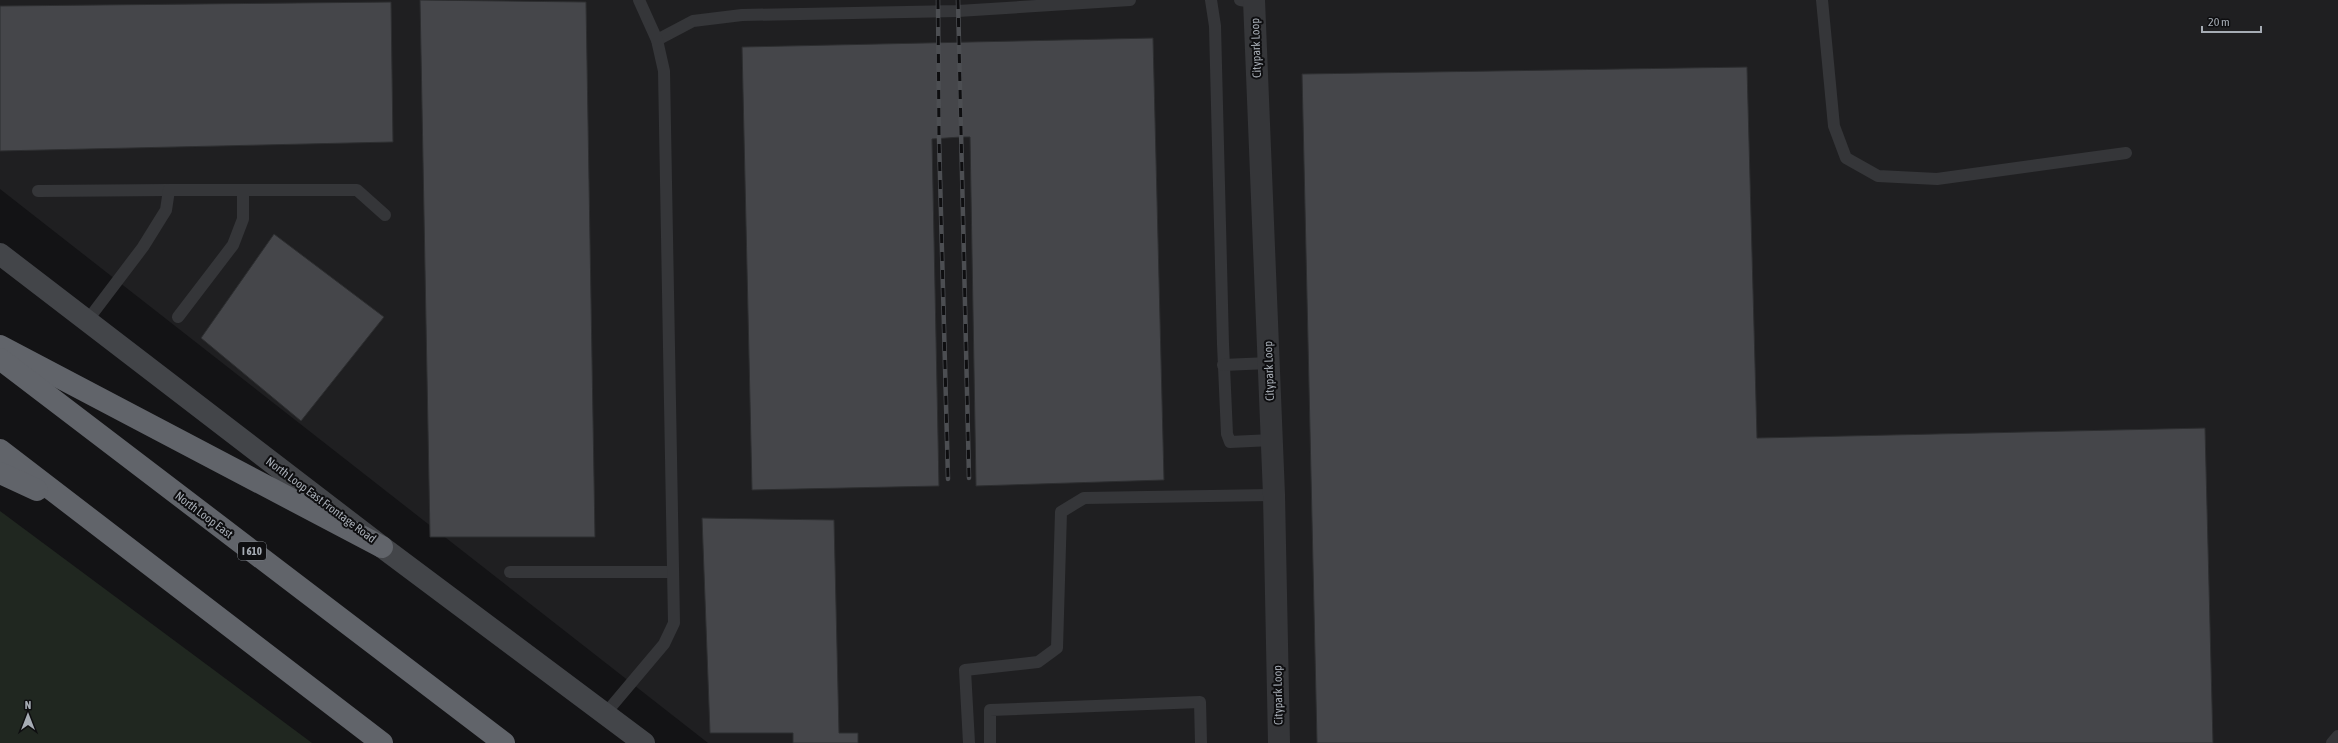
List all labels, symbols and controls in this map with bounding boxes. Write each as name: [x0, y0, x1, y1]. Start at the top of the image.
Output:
scale bar: [2202, 8, 2261, 34]
text: 20 m: [2208, 15, 2230, 29]
street label: Citypark Loop: [1248, 18, 1264, 78]
street label: Citypark Loop: [1261, 341, 1277, 401]
street label: North Loop East Frontage Road: [263, 454, 379, 546]
street label: North Loop East: [172, 489, 236, 542]
road number: I 610: [238, 542, 266, 560]
street label: Citypark Loop: [1270, 665, 1286, 725]
north arrow: [8, 695, 48, 735]
text: N: [25, 699, 31, 711]

